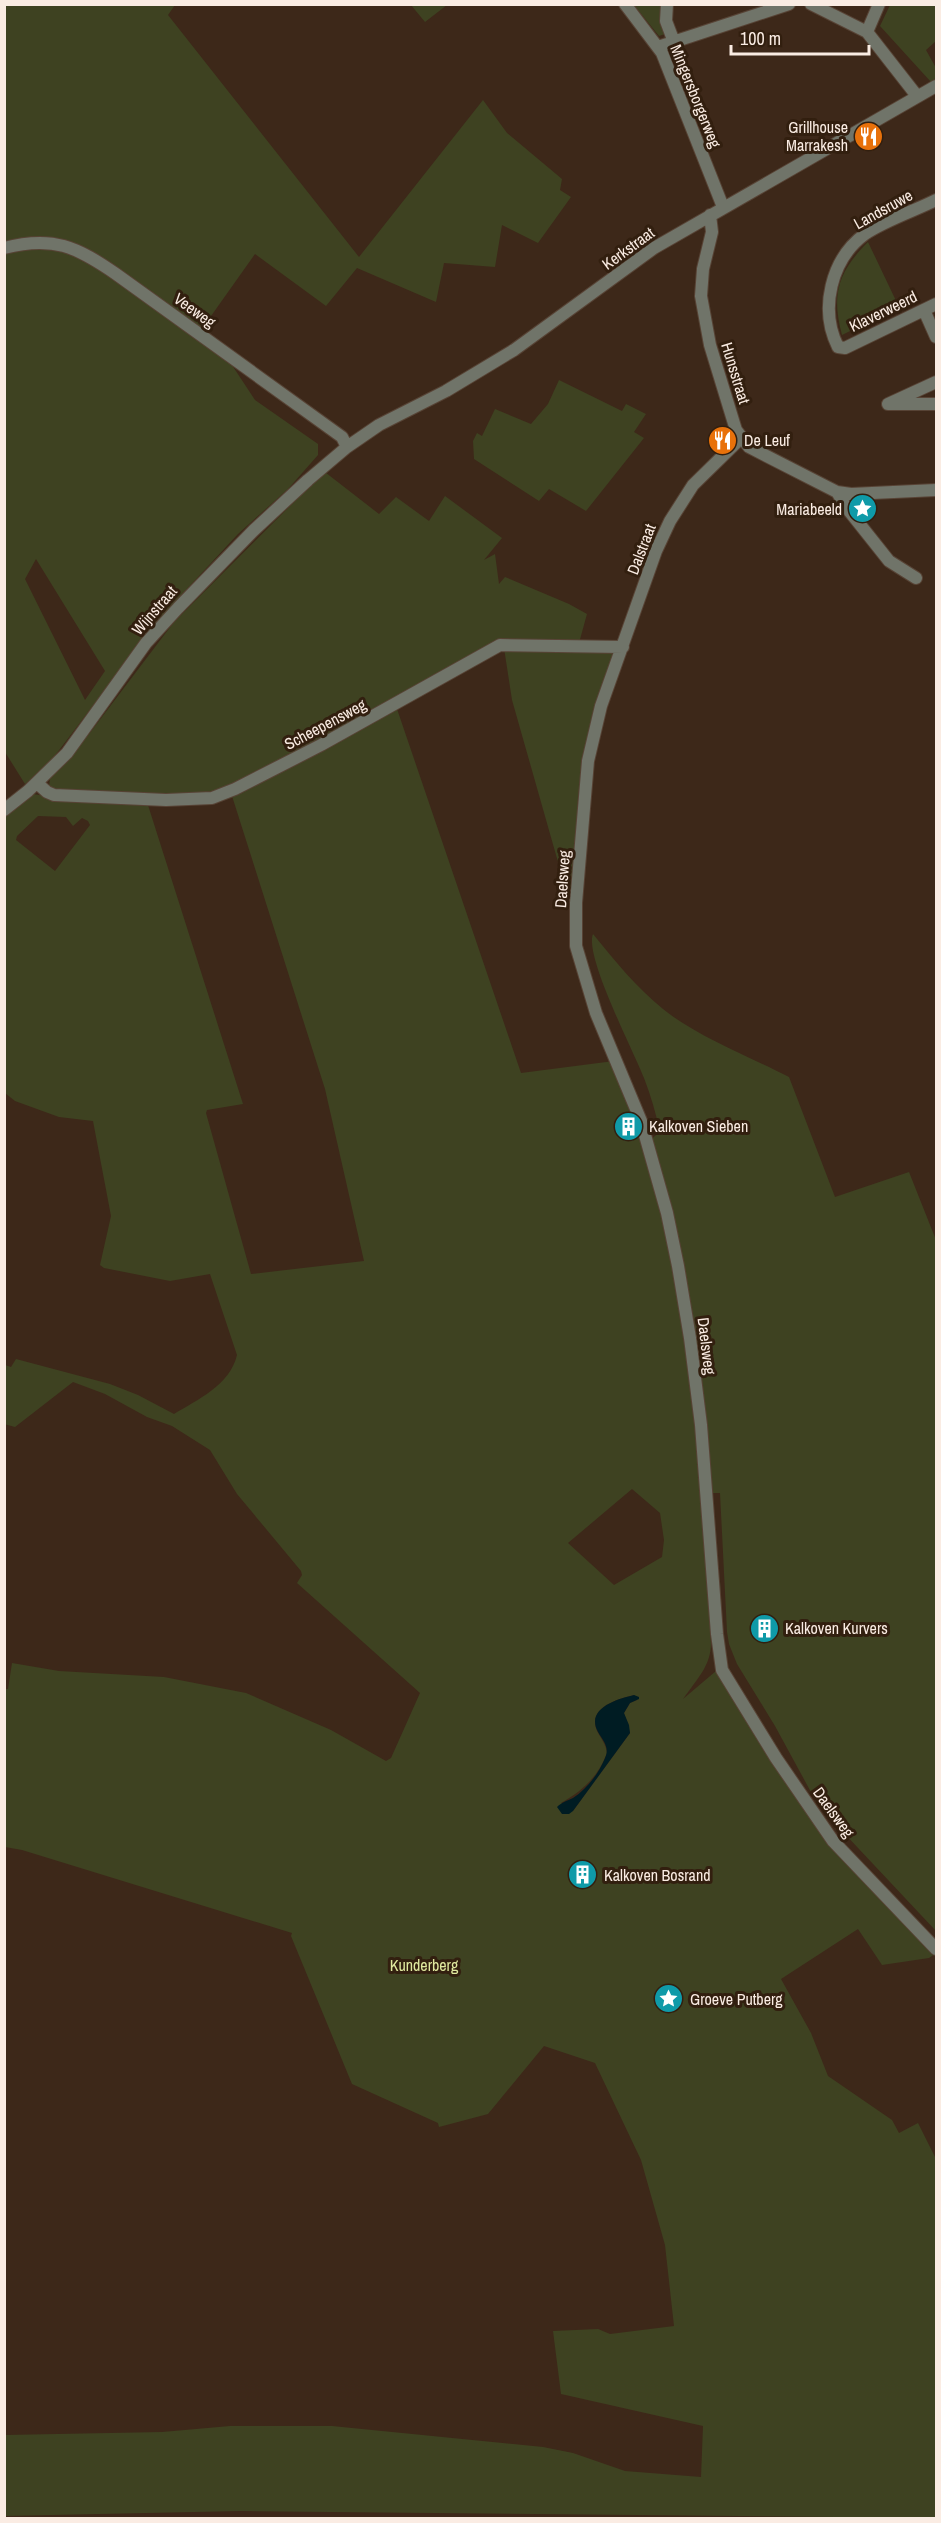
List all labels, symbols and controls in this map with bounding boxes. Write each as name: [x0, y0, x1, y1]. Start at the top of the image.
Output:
scale bar: [731, 18, 869, 56]
text: 100 m: [740, 26, 781, 51]
street label: Mingersborgerweg: [665, 41, 727, 151]
place label: Grillhouse Marrakesh: [786, 116, 848, 156]
restaurant icon: Grillhouse Marrakesh: [853, 120, 885, 152]
street label: Landsruwe: [850, 184, 916, 234]
street label: Kerkstraat: [597, 221, 659, 274]
street label: Klaverweerd: [845, 285, 921, 337]
street label: Veeweg: [170, 287, 221, 333]
street label: Hunsstraat: [716, 339, 756, 407]
restaurant icon: De Leuf: [707, 424, 739, 456]
place label: De Leuf: [744, 429, 790, 451]
place icon: Mariabeeld: [847, 493, 879, 525]
place label: Mariabeeld: [776, 498, 842, 520]
street label: Dalstraat: [621, 520, 661, 577]
street label: Wijnstraat: [126, 580, 182, 640]
street label: Scheepensweg: [280, 693, 370, 755]
street label: Daelsweg: [549, 849, 575, 909]
building icon: Kalkoven Sieben: [612, 1110, 644, 1142]
place label: Kalkoven Sieben: [649, 1115, 748, 1137]
street label: Daelsweg: [693, 1316, 722, 1377]
building icon: Kalkoven Kurvers: [748, 1612, 780, 1644]
place label: Kalkoven Kurvers: [785, 1617, 888, 1639]
street label: Daelsweg: [808, 1782, 860, 1842]
building icon: Kalkoven Bosrand: [567, 1859, 599, 1891]
place label: Kalkoven Bosrand: [604, 1864, 710, 1886]
park label: Kunderberg: [390, 1954, 459, 1976]
place icon: Groeve Putberg: [653, 1983, 685, 2015]
place label: Groeve Putberg: [690, 1988, 783, 2010]

